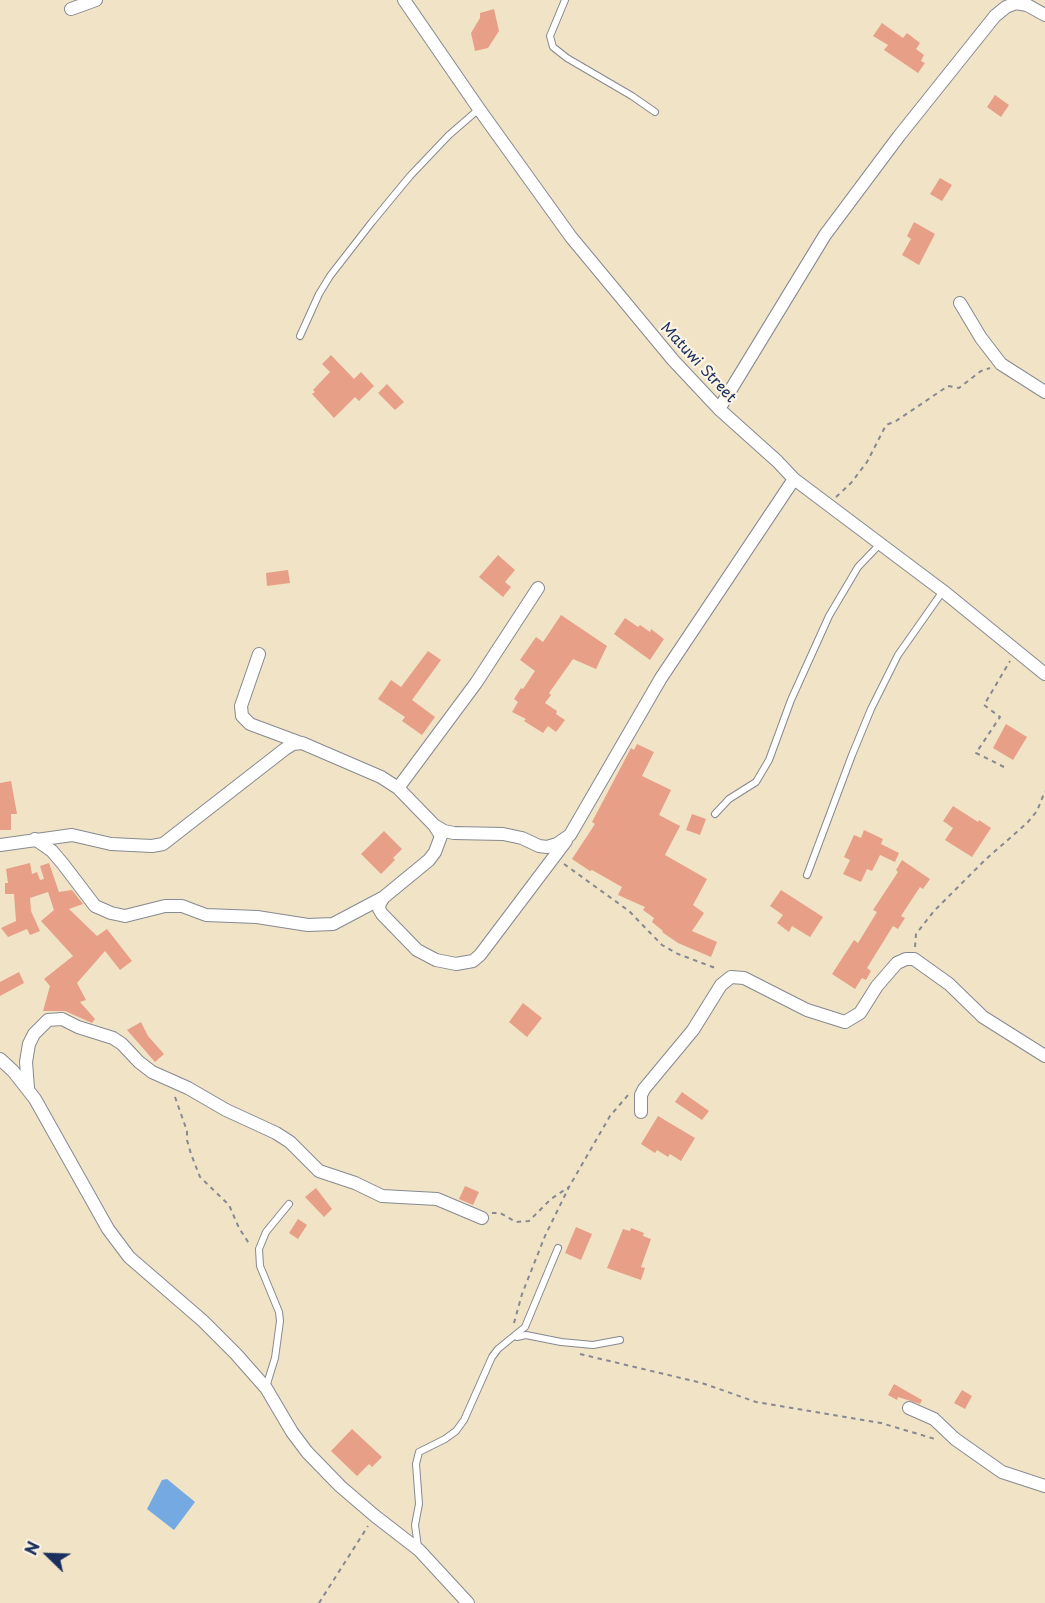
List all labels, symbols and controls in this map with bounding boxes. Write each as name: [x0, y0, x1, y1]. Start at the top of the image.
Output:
street label: Matuwi Street: [656, 319, 740, 407]
north arrow: [18, 1525, 78, 1585]
text: N: [18, 1537, 45, 1558]

